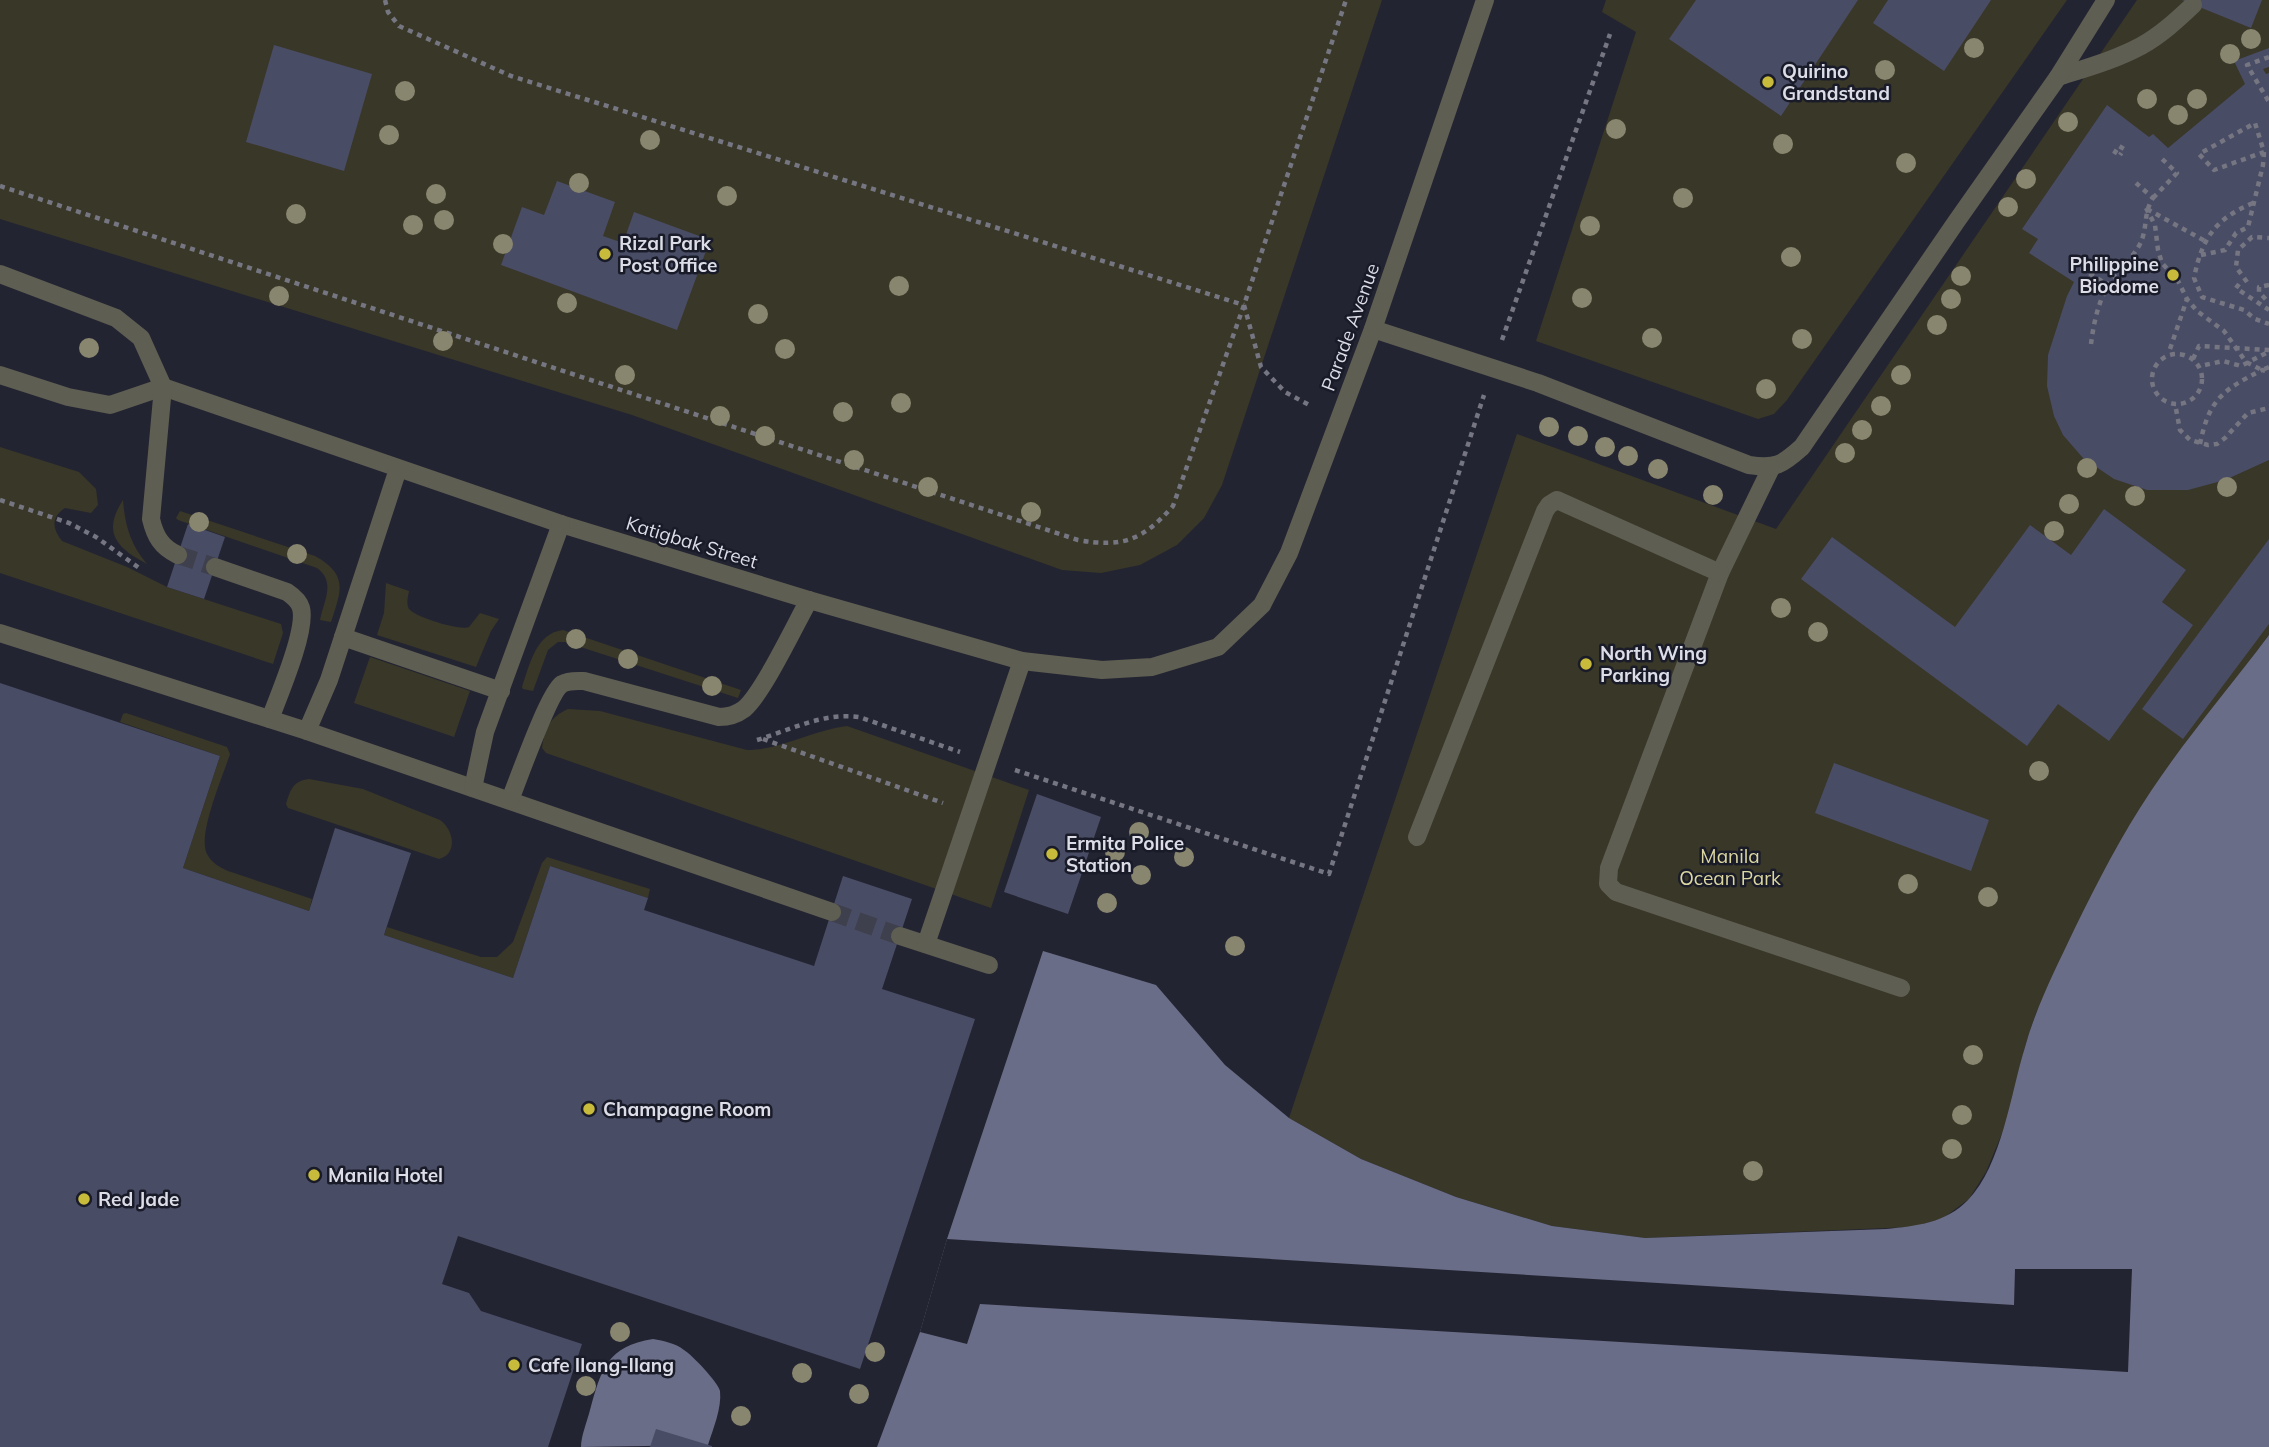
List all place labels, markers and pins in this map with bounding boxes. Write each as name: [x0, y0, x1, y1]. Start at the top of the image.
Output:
place label: Quirino Grandstand: [1782, 59, 1890, 105]
marker: Quirino Grandstand: [1760, 74, 1776, 90]
place label: Rizal Park Post Office: [619, 231, 717, 277]
marker: Rizal Park Post Office: [597, 246, 613, 262]
place label: Philippine Biodome: [2070, 252, 2159, 298]
marker: Philippine Biodome: [2165, 267, 2181, 283]
place label: North Wing Parking: [1600, 641, 1707, 687]
marker: North Wing Parking: [1578, 656, 1594, 672]
place label: Ermita Police Station: [1066, 831, 1184, 877]
marker: Ermita Police Station: [1044, 846, 1060, 862]
place label: Champagne Room: [603, 1097, 771, 1121]
marker: Champagne Room: [581, 1101, 597, 1117]
place label: Manila Hotel: [328, 1163, 443, 1187]
marker: Manila Hotel: [306, 1167, 322, 1183]
place label: Red Jade: [98, 1187, 179, 1211]
marker: Red Jade: [76, 1191, 92, 1207]
place label: Cafe Ilang-Ilang: [528, 1353, 674, 1377]
marker: Cafe Ilang-Ilang: [506, 1357, 522, 1373]

